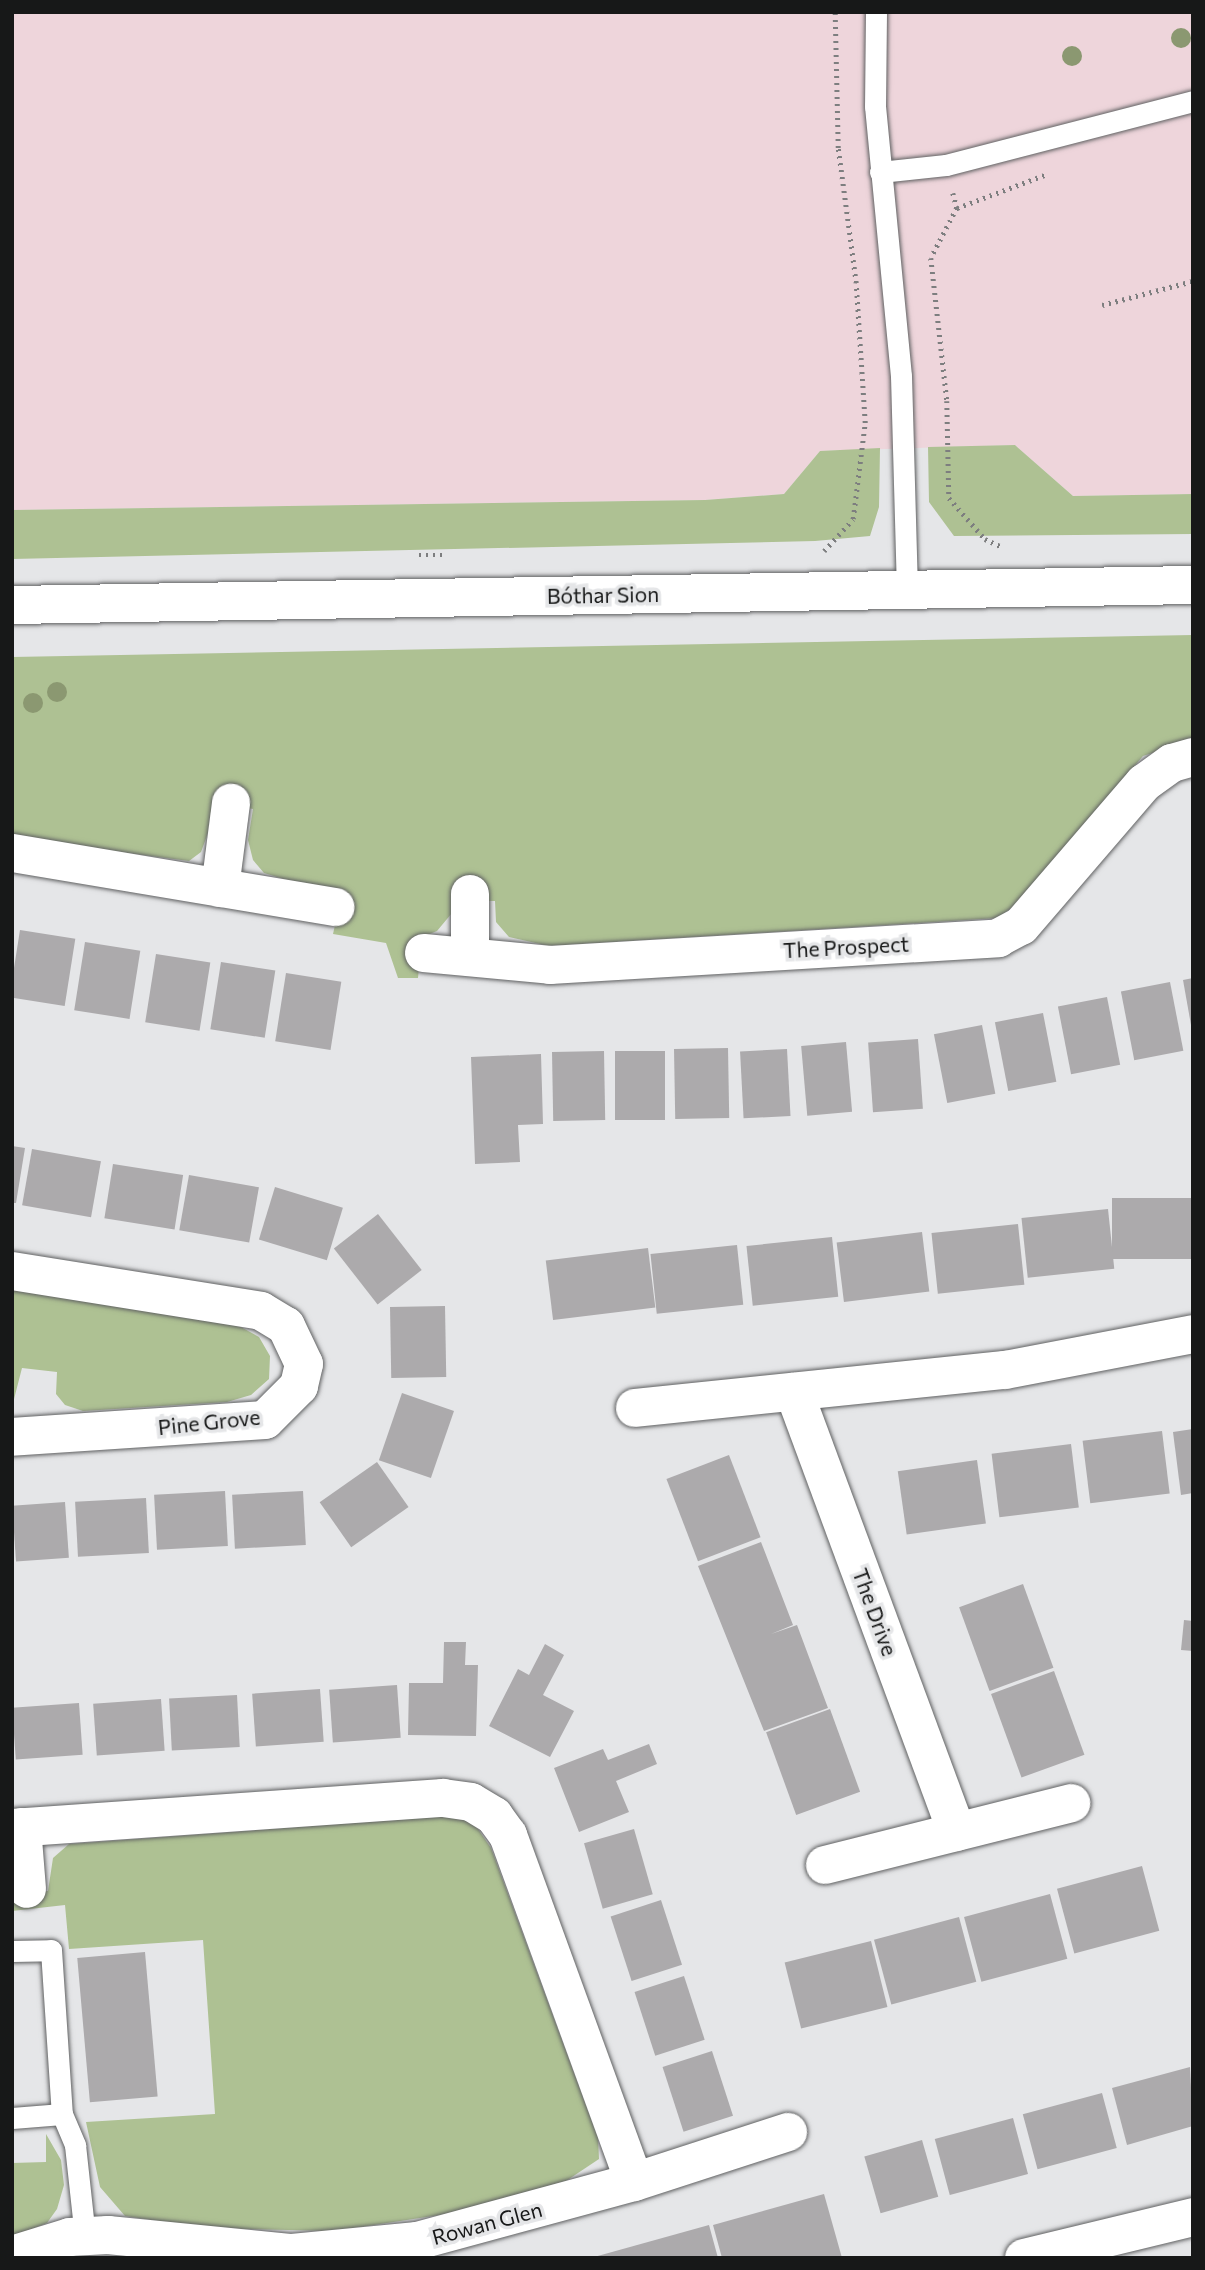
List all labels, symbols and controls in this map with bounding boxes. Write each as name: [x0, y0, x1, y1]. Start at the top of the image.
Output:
street label: Bóthar Sion: [547, 581, 659, 609]
street label: The Prospect: [782, 931, 910, 963]
street label: Pine Grove: [157, 1404, 261, 1440]
street label: The Drive: [848, 1565, 902, 1659]
street label: Rowan Glen: [429, 2196, 545, 2250]

